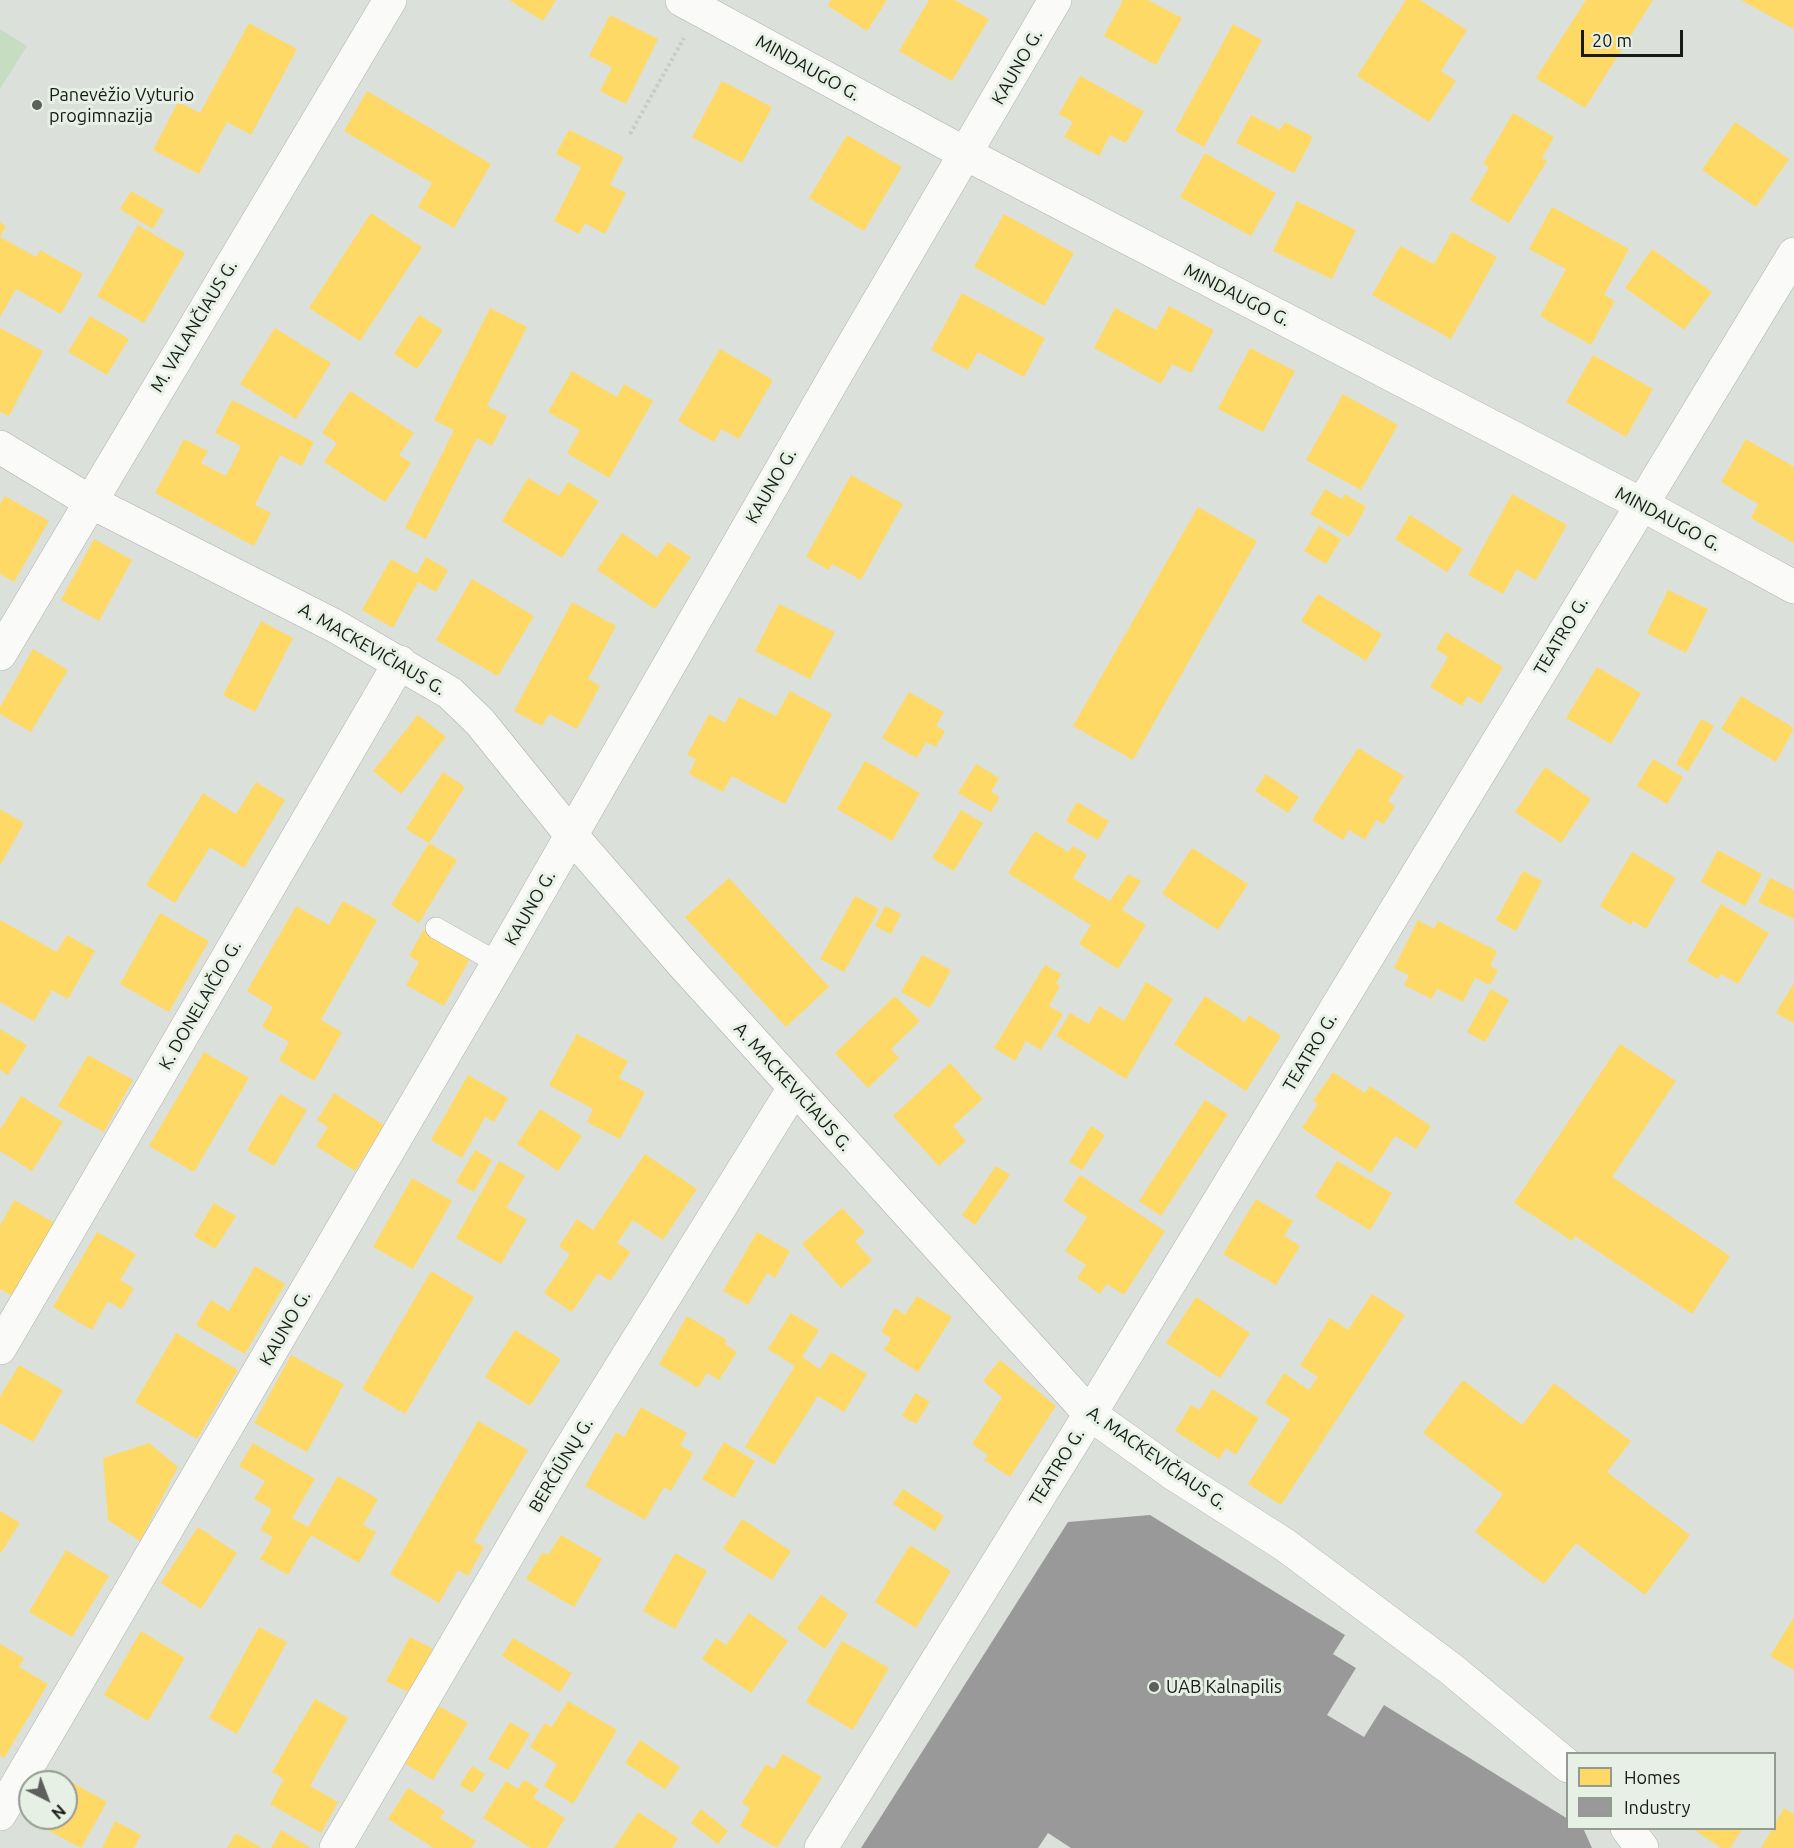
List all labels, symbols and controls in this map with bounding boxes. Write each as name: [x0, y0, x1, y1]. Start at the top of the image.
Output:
scale bar: [1584, 18, 1686, 56]
street label: KAUNO G.: [987, 26, 1047, 108]
street label: MINDAUGO G.: [752, 30, 864, 106]
text: 20 m: [1592, 30, 1632, 50]
place label: Panevėžio Vyturio progimnazija: [49, 84, 194, 127]
marker: Panevėžio Vyturio progimnazija: [30, 98, 44, 112]
street label: M. VALANČIAUS G.: [146, 256, 242, 396]
street label: MINDAUGO G.: [1180, 259, 1294, 331]
street label: KAUNO G.: [741, 445, 801, 527]
street label: MINDAUGO G.: [1612, 482, 1724, 556]
street label: TEATRO G.: [1529, 593, 1593, 679]
street label: A. MACKEVIČIAUS G.: [295, 598, 449, 700]
street label: KAUNO G.: [500, 867, 560, 949]
street label: K. DONELAIČIO G.: [154, 936, 246, 1074]
street label: TEATRO G.: [1278, 1009, 1342, 1095]
street label: A. MACKEVIČIAUS G.: [729, 1018, 857, 1156]
street label: KAUNO G.: [255, 1287, 315, 1369]
street label: A. MACKEVIČIAUS G.: [1083, 1402, 1231, 1514]
street label: BERČIŪNŲ G.: [524, 1414, 598, 1516]
street label: TEATRO G.: [1025, 1424, 1089, 1510]
place label: UAB Kalnapilis: [1166, 1676, 1282, 1698]
marker: UAB Kalnapilis: [1147, 1680, 1161, 1694]
legend: [1566, 1752, 1776, 1830]
text: Homes: [1624, 1767, 1680, 1787]
north arrow: [18, 1770, 78, 1830]
text: Industry: [1624, 1797, 1690, 1817]
text: N: [48, 1801, 69, 1823]

